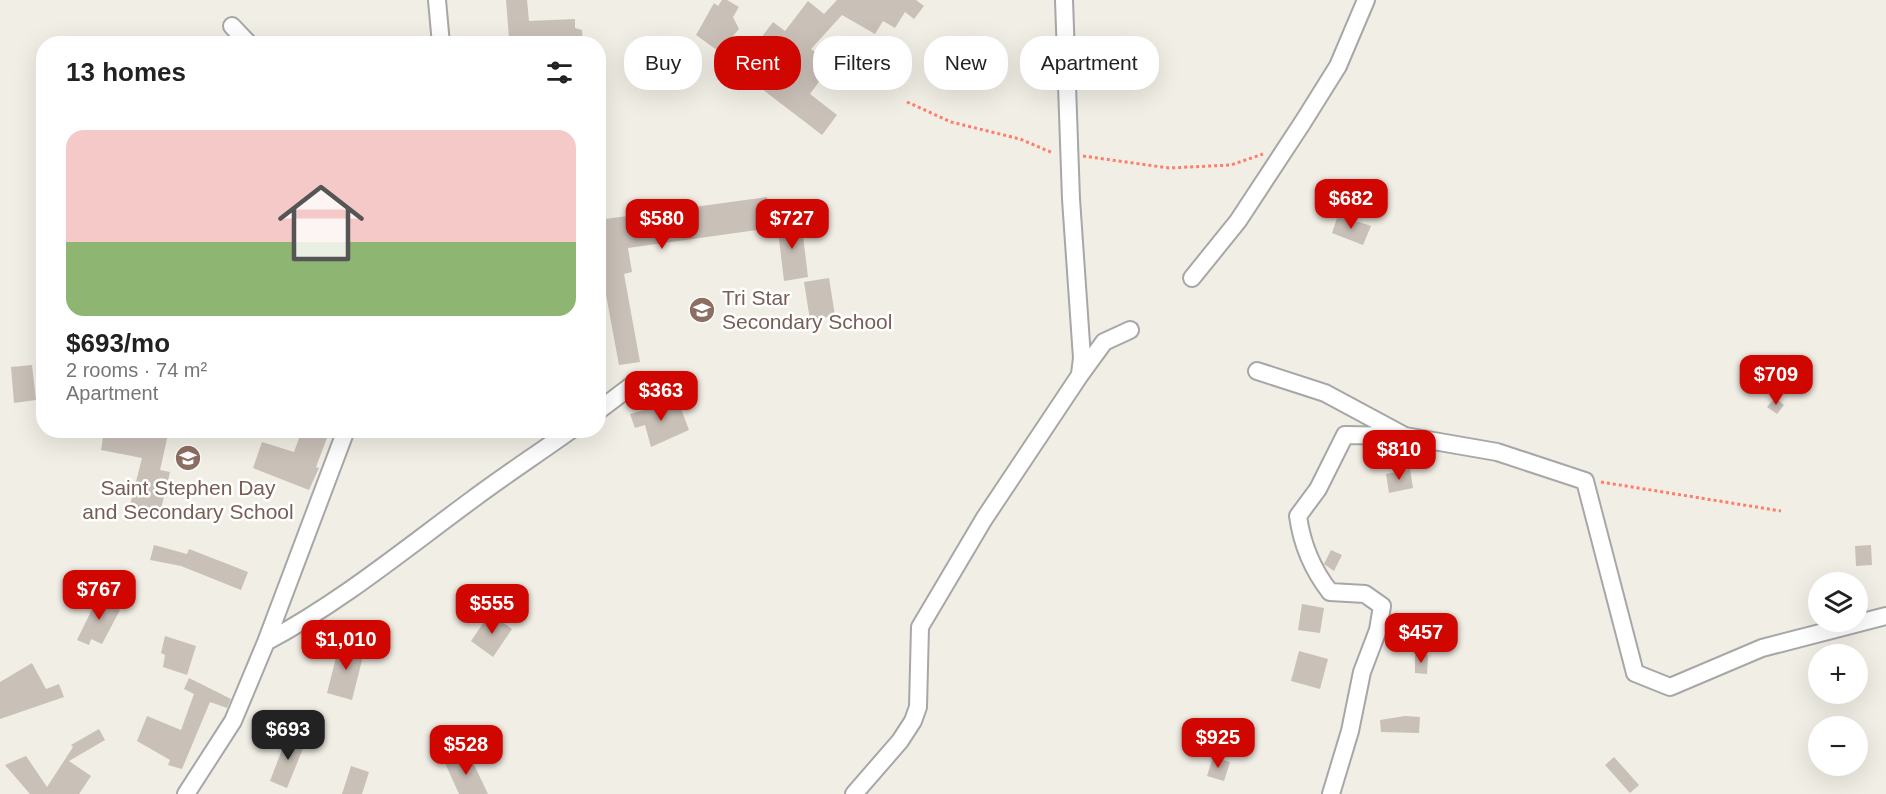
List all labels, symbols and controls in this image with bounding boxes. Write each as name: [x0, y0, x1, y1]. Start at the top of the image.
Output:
chip: Buy: [624, 36, 702, 90]
chip: Rent: [714, 36, 801, 90]
chip: Filters: [813, 36, 912, 90]
chip: New: [924, 36, 1008, 90]
chip: Apartment: [1020, 36, 1159, 90]
icon: filters: [543, 56, 576, 89]
text: 13 homes: [66, 57, 186, 87]
icon: home: [267, 169, 375, 277]
pin: $682: [1315, 179, 1387, 230]
text: $682: [1329, 187, 1373, 209]
pin: $580: [626, 199, 698, 250]
pin: $727: [756, 199, 828, 250]
text: $580: [640, 207, 684, 229]
text: $727: [770, 207, 814, 229]
place label: Tri Star Secondary School: [722, 286, 892, 333]
school or university icon: Tri Star Secondary School: [687, 295, 717, 325]
text: $693/mo: [66, 328, 170, 358]
pin: $709: [1740, 355, 1812, 406]
text: 2 rooms · 74 m²: [66, 359, 207, 381]
text: $709: [1754, 363, 1798, 385]
pin: $363: [625, 371, 697, 422]
text: $363: [639, 379, 683, 401]
text: Apartment: [66, 382, 158, 404]
pin: $810: [1363, 430, 1435, 481]
text: $810: [1377, 438, 1421, 460]
school or university icon: Saint Stephen Day and Secondary School: [173, 443, 203, 473]
place label: Saint Stephen Day and Secondary School: [82, 476, 294, 523]
pin: $767: [63, 570, 135, 621]
map controls: [1808, 572, 1868, 776]
button: layers: [1808, 572, 1868, 632]
text: $767: [77, 578, 121, 600]
pin: $555: [456, 584, 528, 635]
text: $555: [470, 592, 514, 614]
pin: $457: [1385, 613, 1457, 664]
pin: $1,010: [297, 620, 395, 671]
text: $457: [1399, 621, 1443, 643]
text: $1,010: [315, 628, 377, 650]
button: +: [1808, 644, 1868, 704]
pin: $693: [252, 710, 324, 761]
button: −: [1808, 716, 1868, 776]
text: $693: [266, 718, 310, 740]
pin: $925: [1182, 718, 1254, 769]
pin: $528: [430, 725, 502, 776]
text: $925: [1196, 726, 1240, 748]
text: $528: [444, 733, 488, 755]

